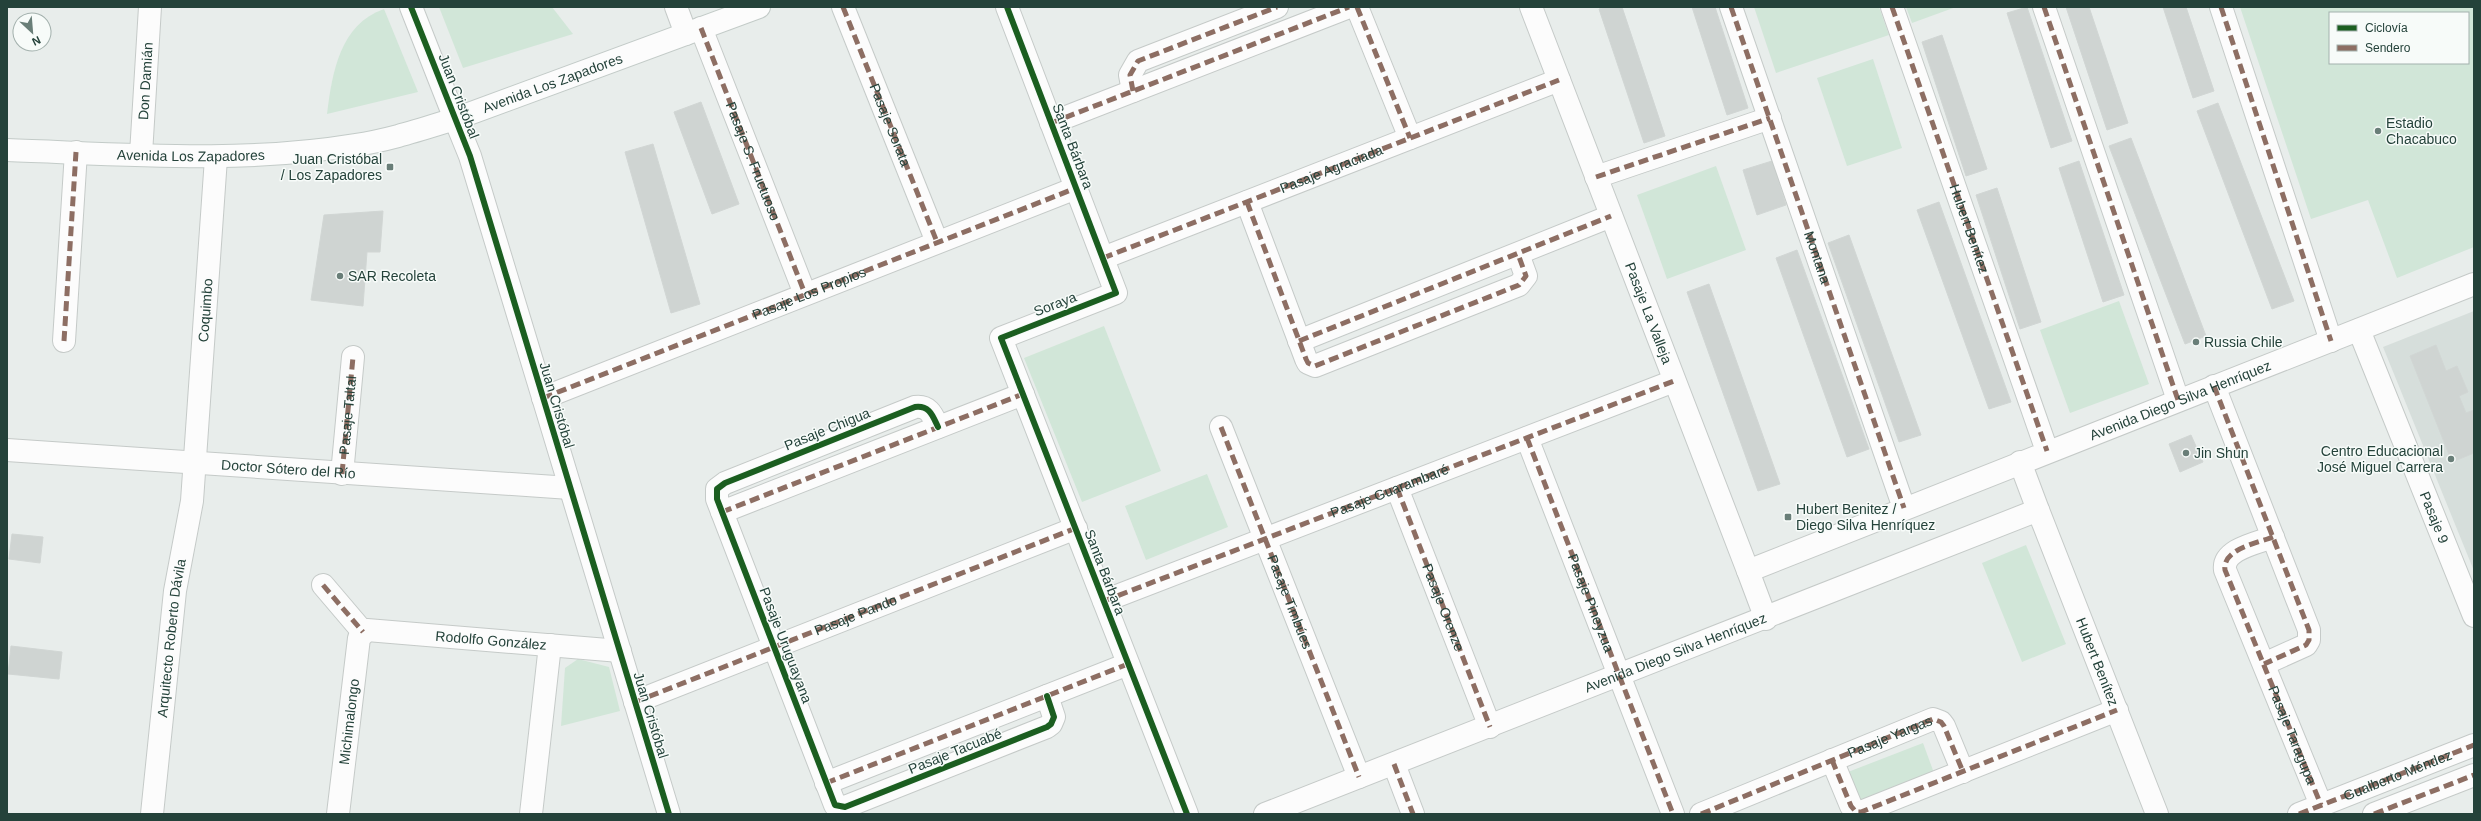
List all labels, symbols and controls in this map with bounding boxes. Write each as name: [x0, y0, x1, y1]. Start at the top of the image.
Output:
north arrow: [12, 12, 52, 52]
legend: [2329, 12, 2469, 64]
text: Ciclovía: [2365, 21, 2408, 35]
text: N: [30, 34, 43, 48]
text: Sendero: [2365, 41, 2411, 55]
street label: Don Damián: [135, 42, 156, 121]
street label: Avenida Los Zapadores: [480, 50, 625, 116]
street label: Juan Cristóbal: [435, 51, 483, 141]
street label: Pasaje Sorata: [866, 81, 914, 169]
street label: Pasaje S. Fructuoso: [723, 100, 784, 223]
street label: Santa Bárbara: [1049, 101, 1097, 191]
place label: Estadio Chacabuco: [2386, 115, 2457, 147]
marker: Estadio Chacabuco: [2373, 126, 2383, 136]
street label: Pasaje Agraciada: [1277, 142, 1385, 196]
street label: Avenida Los Zapadores: [117, 146, 265, 164]
place label: Juan Cristóbal / Los Zapadores: [281, 151, 382, 183]
marker: Juan Cristóbal / Los Zapadores: [385, 162, 395, 172]
street label: Hubert Benítez: [1946, 182, 1992, 276]
street label: Montana: [1801, 229, 1834, 286]
street label: Pasaje La Valleja: [1622, 260, 1676, 366]
street label: Pasaje Los Propios: [750, 264, 868, 323]
place label: SAR Recoleta: [348, 268, 436, 284]
marker: SAR Recoleta: [335, 271, 345, 281]
street label: Coquimbo: [195, 278, 216, 343]
street label: Soraya: [1031, 289, 1079, 319]
place label: Russia Chile: [2204, 334, 2283, 350]
marker: Russia Chile: [2191, 337, 2201, 347]
street label: Avenida Diego Silva Henríquez: [2087, 357, 2273, 443]
street label: Juan Cristóbal: [536, 360, 578, 450]
street label: Pasaje Taltal: [336, 375, 359, 455]
street label: Pasaje Chigua: [782, 404, 872, 453]
place label: Centro Educacional José Miguel Carrera: [2317, 443, 2443, 475]
place label: Jin Shun: [2194, 445, 2248, 461]
marker: Jin Shun: [2181, 448, 2191, 458]
marker: Centro Educacional José Miguel Carrera: [2446, 454, 2456, 464]
street label: Doctor Sótero del Río: [221, 456, 356, 482]
street label: Pasaje Guarambaré: [1328, 461, 1451, 521]
street label: Pasaje 9: [2417, 489, 2452, 546]
place label: Hubert Benitez / Diego Silva Henríquez: [1796, 501, 1935, 533]
marker: Hubert Benitez / Diego Silva Henríquez: [1783, 512, 1793, 522]
street label: Santa Bárbara: [1081, 527, 1129, 617]
street label: Pasaje Pineyzua: [1565, 551, 1617, 655]
street label: Pasaje Timbúes: [1264, 553, 1316, 651]
street label: Arquitecto Roberto Dávila: [154, 557, 189, 718]
street label: Pasaje Orenze: [1419, 561, 1468, 654]
street label: Pasaje Uruguayana: [756, 585, 816, 705]
street label: Pasaje Pando: [812, 591, 899, 638]
street label: Avenida Diego Silva Henríquez: [1582, 610, 1768, 696]
street label: Hubert Benítez: [2073, 615, 2122, 708]
street label: Rodolfo González: [435, 628, 547, 653]
street label: Juan Cristóbal: [630, 670, 672, 760]
street label: Michimalongo: [336, 678, 362, 766]
street label: Pasaje Taragupa: [2265, 683, 2320, 787]
street label: Pasaje Yargas: [1845, 712, 1934, 761]
street label: Pasaje Tacuabé: [906, 725, 1004, 777]
street label: Gualberto Méndez: [2341, 747, 2454, 804]

